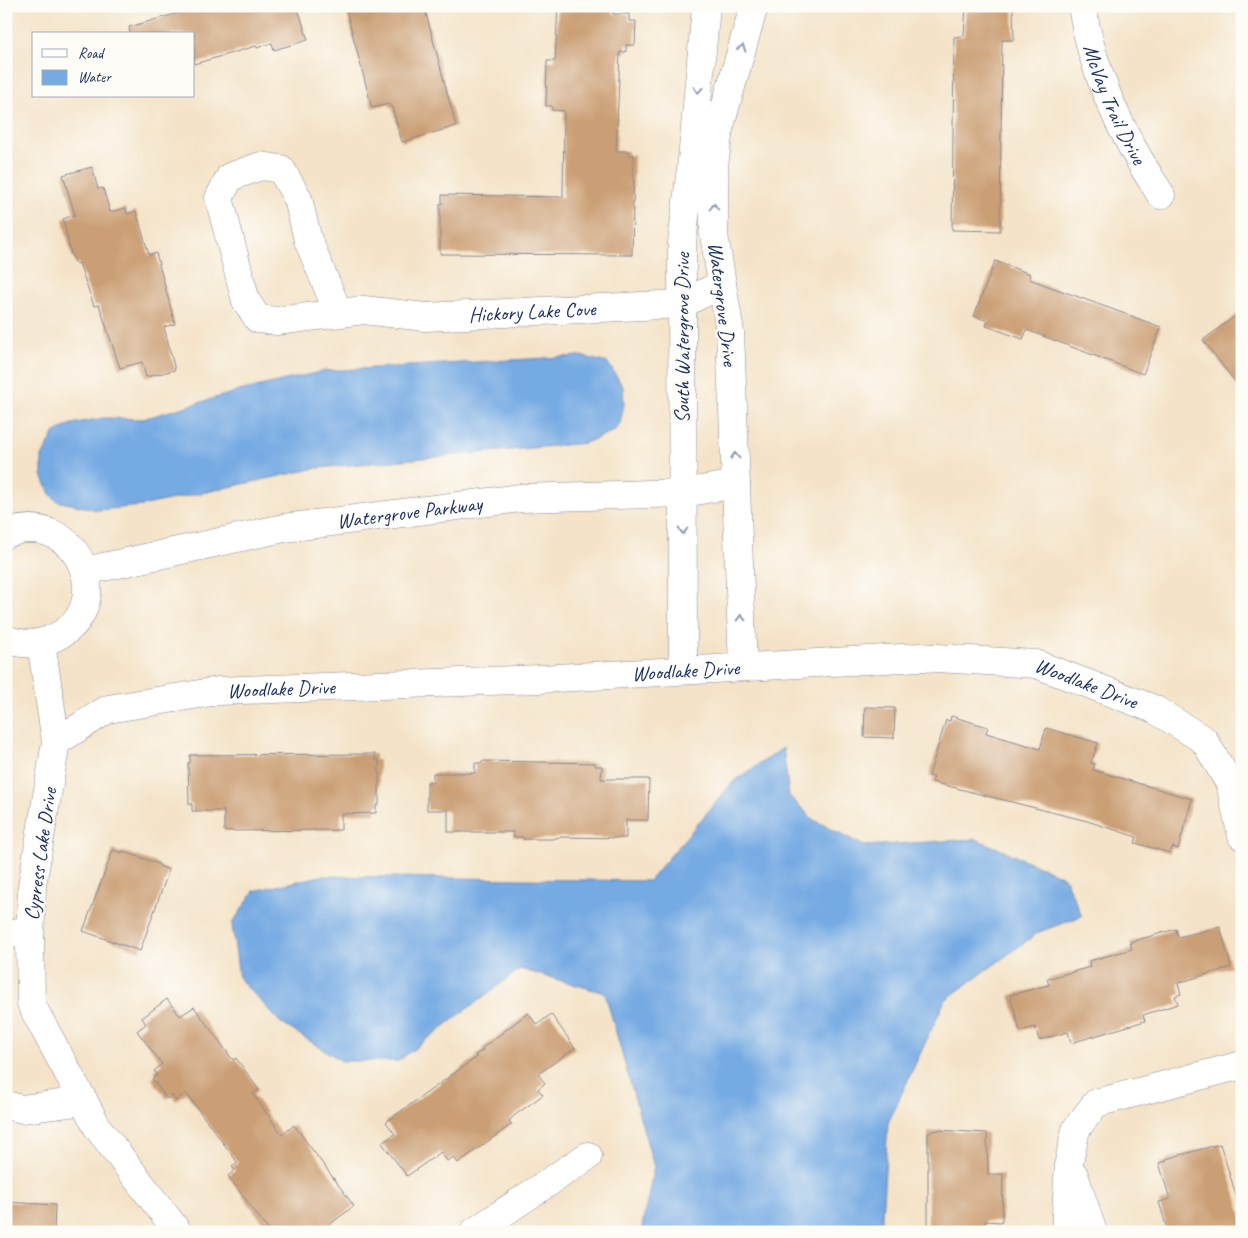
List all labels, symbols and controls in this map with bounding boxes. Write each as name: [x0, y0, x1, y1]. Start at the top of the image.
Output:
legend: [32, 32, 195, 98]
street label: McVay Trail Drive: [1078, 41, 1153, 170]
text: Road: [78, 44, 105, 63]
one-way arrow: [736, 44, 747, 53]
text: Water: [78, 68, 112, 87]
one-way arrow: [693, 86, 704, 94]
one-way arrow: [709, 203, 719, 210]
street label: Watergrove Drive: [703, 241, 744, 368]
street label: South Watergrove Drive: [669, 252, 695, 423]
street label: Hickory Lake Cove: [468, 295, 597, 328]
one-way arrow: [730, 451, 740, 459]
street label: Watergrove Parkway: [335, 490, 485, 534]
one-way arrow: [678, 528, 688, 536]
one-way arrow: [736, 614, 747, 622]
street label: Woodlake Drive: [1031, 652, 1142, 715]
street label: Woodlake Drive: [631, 654, 741, 687]
street label: Woodlake Drive: [227, 674, 336, 704]
street label: Cypress Lake Drive: [18, 785, 62, 922]

